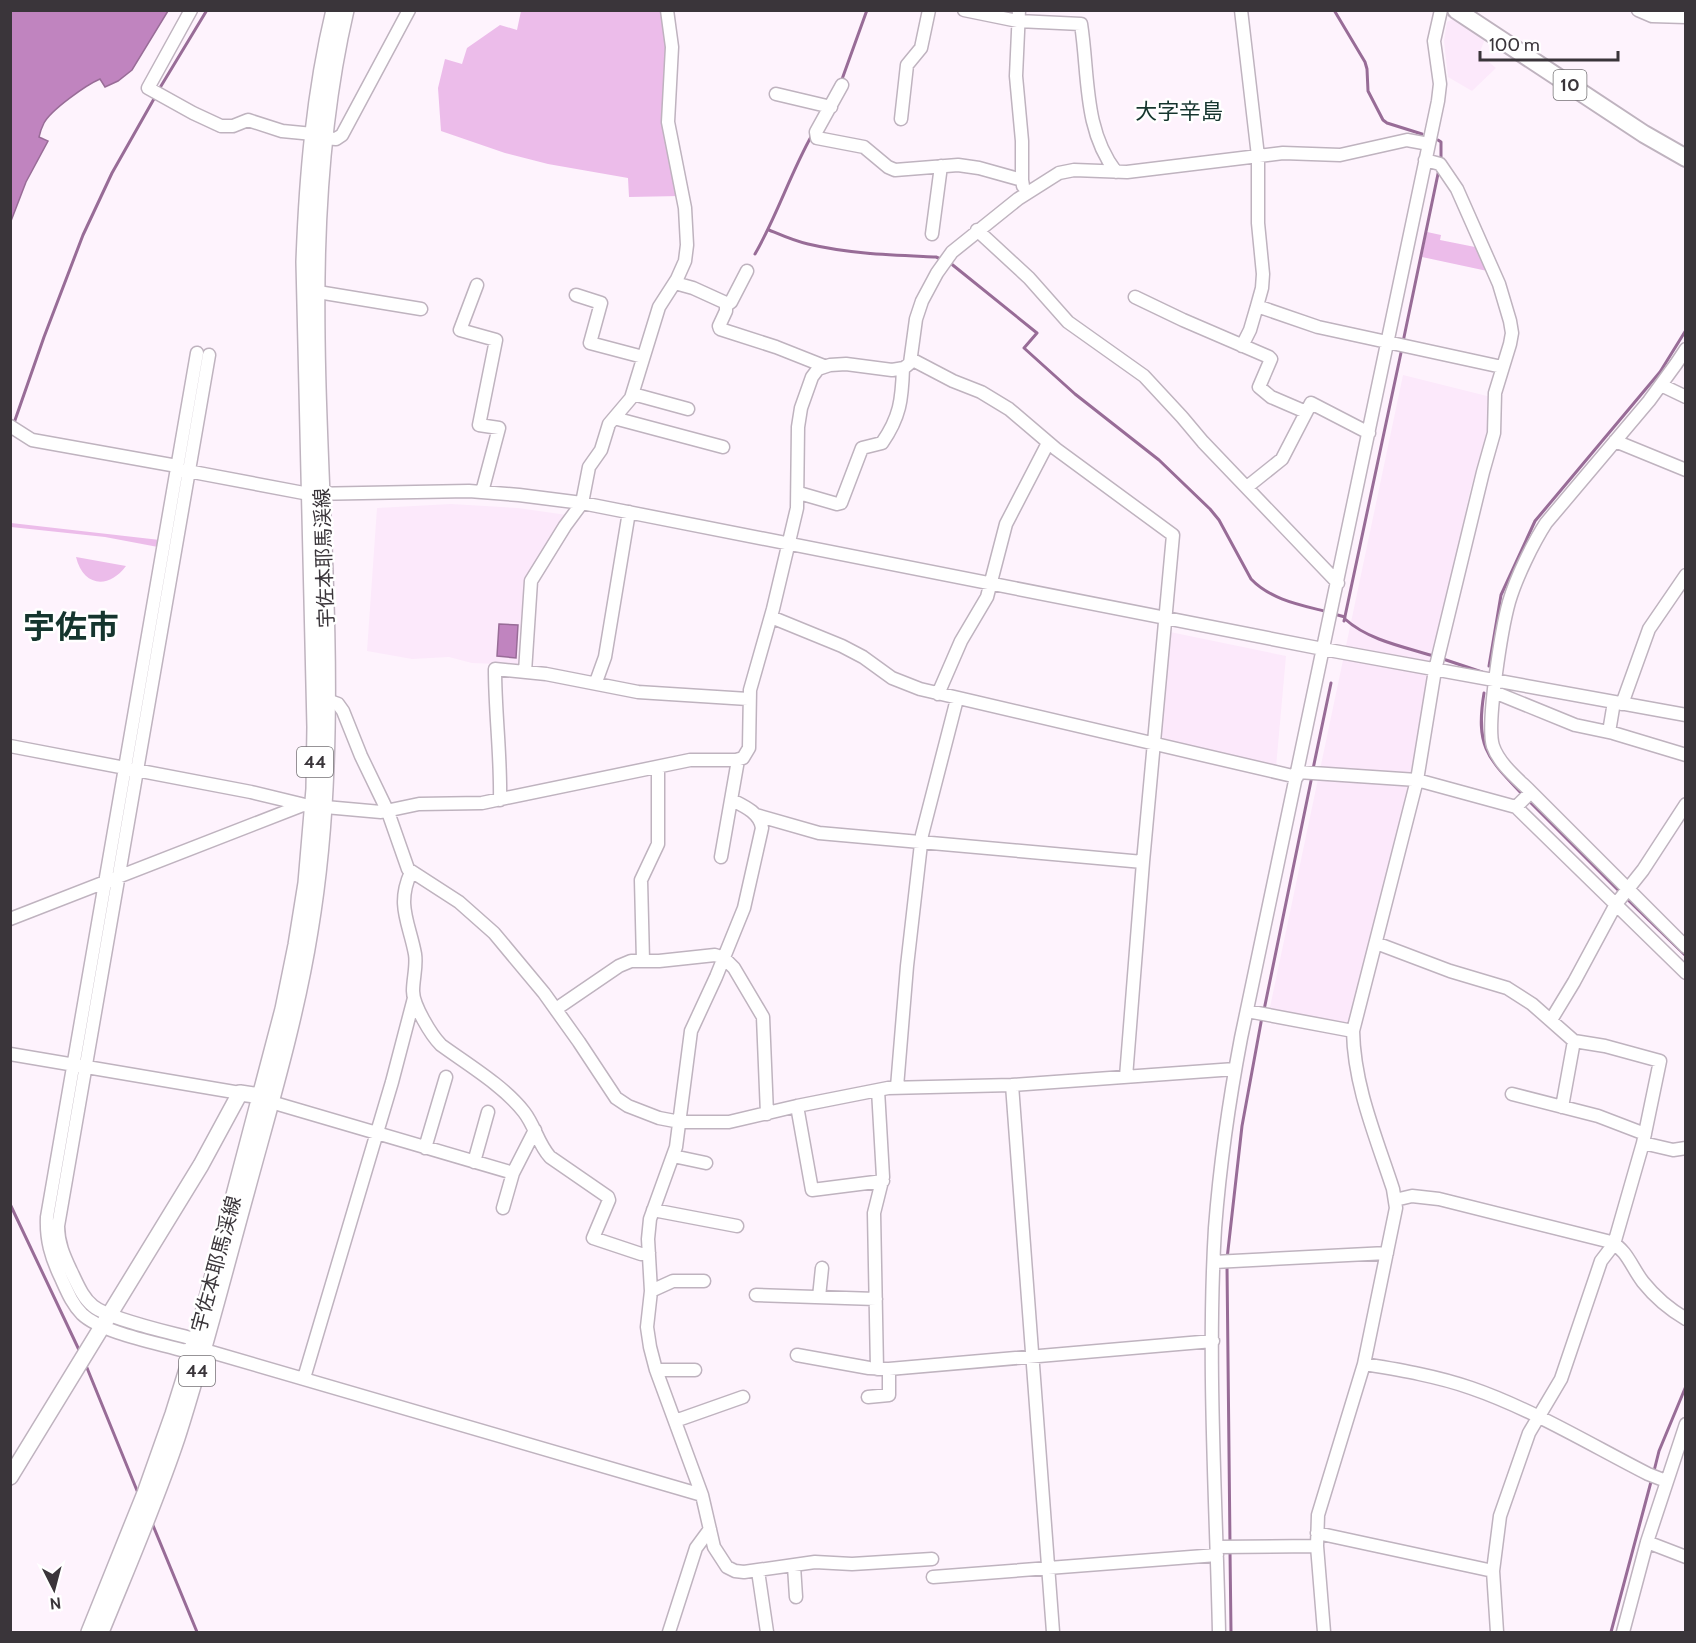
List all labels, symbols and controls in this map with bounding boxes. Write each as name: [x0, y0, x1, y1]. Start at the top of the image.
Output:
scale bar: [1480, 24, 1618, 62]
text: 100 m: [1489, 34, 1540, 56]
road number: 10: [1554, 70, 1586, 100]
district label: 大字辛島: [1135, 98, 1223, 125]
street label: 宇佐本耶馬渓線: [310, 488, 338, 628]
district label: 宇佐市: [23, 607, 119, 646]
road number: 44: [297, 747, 333, 777]
street label: 宇佐本耶馬渓線: [186, 1193, 246, 1335]
road number: 44: [179, 1356, 215, 1386]
north arrow: [24, 1559, 84, 1619]
text: N: [49, 1593, 62, 1613]

